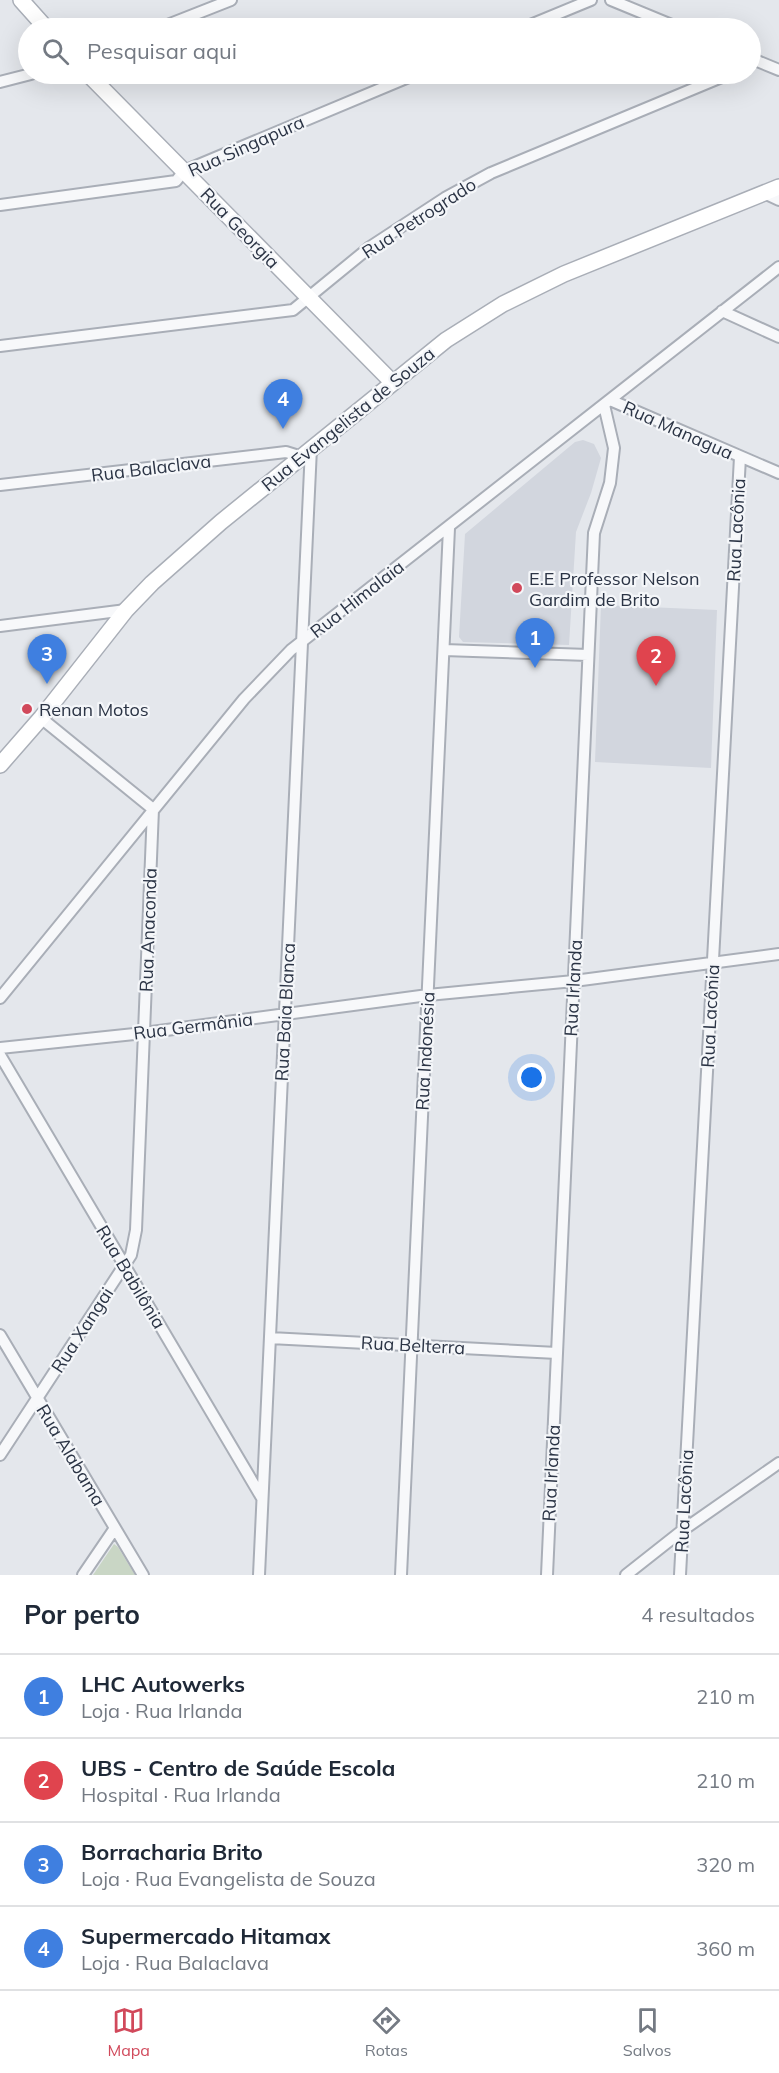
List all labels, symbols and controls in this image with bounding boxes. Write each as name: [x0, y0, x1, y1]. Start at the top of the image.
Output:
search box: [18, 18, 761, 84]
icon: search: [39, 35, 72, 68]
text: Pesquisar aqui: [87, 37, 237, 65]
street label: Rua Singapura: [184, 110, 308, 182]
street label: Rua Petrogrado: [358, 173, 480, 263]
street label: Rua Georgia: [196, 183, 284, 273]
street label: Rua Evangelista de Souza: [257, 342, 439, 496]
pin: 4: [264, 380, 302, 429]
street label: Rua Managua: [619, 395, 737, 465]
street label: Rua Balaclava: [90, 449, 212, 487]
street label: Rua Lacônia: [722, 478, 750, 582]
street label: Rua Himalaia: [305, 555, 409, 643]
place label: E.E Professor Nelson Gardim de Brito: [529, 567, 700, 611]
marker: E.E Professor Nelson Gardim de Brito: [510, 581, 524, 595]
pin: 1: [516, 618, 554, 668]
pin: 3: [28, 634, 66, 684]
pin: 2: [636, 636, 676, 686]
place label: Renan Motos: [39, 698, 149, 721]
marker: Renan Motos: [20, 702, 34, 716]
street label: Rua Anaconda: [134, 868, 162, 992]
street label: Rua Irlanda: [559, 939, 587, 1037]
street label: Rua Baia Blanca: [270, 942, 300, 1082]
street label: Rua Lacônia: [696, 964, 724, 1068]
street label: Rua Indonésia: [410, 991, 440, 1111]
street label: Rua Germânia: [132, 1007, 254, 1045]
your location: [517, 1063, 546, 1092]
street label: Rua Babilônia: [91, 1221, 171, 1333]
street label: Rua Xangai: [46, 1283, 118, 1377]
street label: Rua Belterra: [360, 1331, 466, 1359]
street label: Rua Alabama: [32, 1400, 110, 1510]
street label: Rua Irlanda: [537, 1424, 565, 1522]
street label: Rua Lacônia: [670, 1449, 698, 1553]
text: Por perto: [24, 1598, 140, 1631]
text: 4 resultados: [641, 1602, 755, 1627]
text: LHC Autowerks: [81, 1670, 245, 1698]
text: 1: [38, 1684, 50, 1709]
text: 210 m: [696, 1684, 755, 1709]
text: Loja · Rua Irlanda: [81, 1698, 243, 1723]
text: UBS - Centro de Saúde Escola: [81, 1754, 396, 1782]
text: 2: [38, 1768, 50, 1793]
text: 210 m: [696, 1768, 755, 1793]
text: Hospital · Rua Irlanda: [81, 1782, 281, 1807]
text: Borracharia Brito: [81, 1838, 263, 1866]
text: 3: [38, 1852, 50, 1877]
text: 320 m: [696, 1852, 755, 1877]
text: Loja · Rua Evangelista de Souza: [81, 1866, 376, 1891]
text: Supermercado Hitamax: [81, 1922, 331, 1950]
text: 4: [38, 1936, 50, 1961]
text: 360 m: [696, 1936, 755, 1961]
text: Loja · Rua Balaclava: [81, 1950, 269, 1975]
tab: Mapa: [107, 2004, 150, 2060]
tab: Rotas: [365, 2004, 408, 2060]
tab: Salvos: [623, 2004, 672, 2060]

